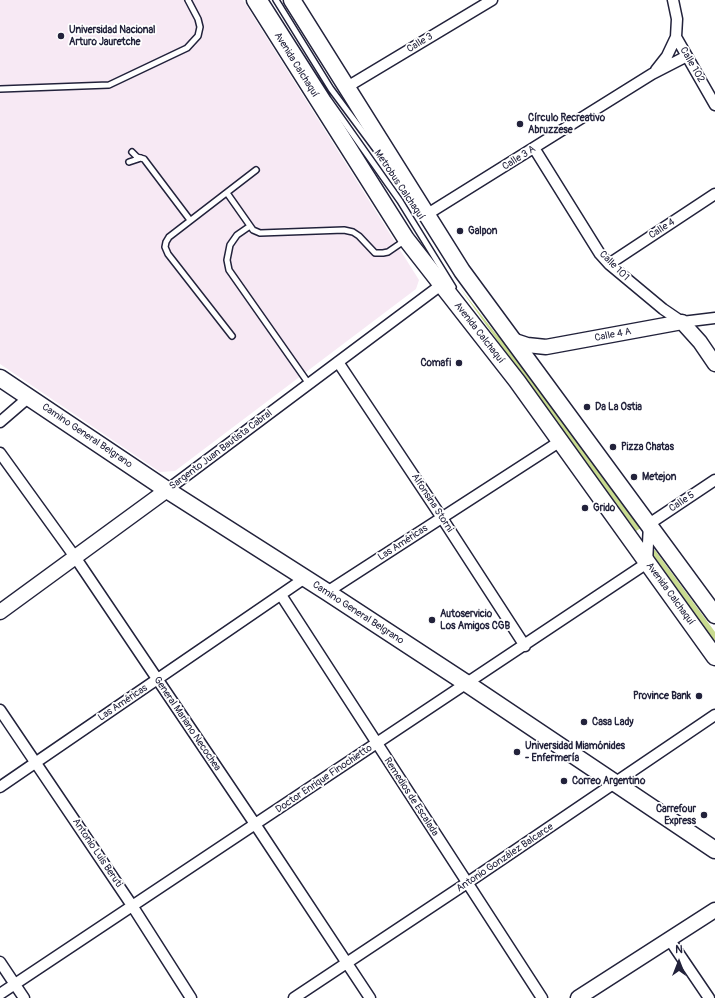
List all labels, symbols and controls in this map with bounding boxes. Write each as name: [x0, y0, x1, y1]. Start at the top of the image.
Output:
place label: Universidad Nacional Arturo Jauretche: [69, 24, 155, 48]
street label: Avenida Calchaquí: [271, 30, 321, 100]
marker: Universidad Nacional Arturo Jauretche: [56, 31, 66, 41]
street label: Calle 3: [405, 31, 435, 55]
street label: Calle 102: [677, 45, 707, 85]
place label: Círculo Recreativo Abruzzese: [528, 112, 605, 136]
marker: Círculo Recreativo Abruzzese: [515, 119, 525, 129]
street label: Calle 3 A: [500, 143, 538, 173]
street label: Metrobus Calchaquí: [371, 148, 427, 222]
street label: Calle 4: [647, 216, 677, 242]
place label: Galpon: [468, 225, 497, 237]
marker: Galpon: [455, 226, 465, 236]
street label: Calle 101: [597, 249, 631, 283]
street label: Avenida Calchaquí: [451, 300, 507, 366]
street label: Calle 4 A: [594, 326, 632, 344]
place label: Comafi: [420, 357, 451, 369]
marker: Comafi: [454, 358, 464, 368]
street label: Camino General Belgrano: [39, 401, 135, 471]
place label: Da La Ostia: [595, 401, 642, 413]
marker: Da La Ostia: [582, 402, 592, 412]
street label: Sargento Juan Bautista Cabral: [167, 407, 275, 493]
place label: Pizza Chatas: [621, 441, 674, 453]
marker: Pizza Chatas: [608, 442, 618, 452]
street label: Alfonsina Storni: [408, 471, 456, 535]
place label: Metejon: [642, 471, 676, 483]
marker: Metejon: [629, 472, 639, 482]
street label: Calle 5: [667, 489, 697, 515]
place label: Grido: [593, 502, 615, 514]
marker: Grido: [580, 503, 590, 513]
street label: Las Américas: [376, 522, 430, 564]
street label: Avenida Calchaquí: [643, 560, 697, 628]
street label: Camino General Belgrano: [310, 579, 406, 647]
place label: Autoservicio Los Amigos CGB: [440, 608, 510, 632]
marker: Autoservicio Los Amigos CGB: [427, 615, 437, 625]
street label: General Mariano Necochea: [151, 675, 223, 773]
street label: Las Américas: [96, 682, 150, 724]
place label: Province Bank: [633, 690, 691, 702]
marker: Province Bank: [694, 691, 704, 701]
place label: Casa Lady: [592, 716, 634, 728]
marker: Casa Lady: [579, 717, 589, 727]
place label: Universidad Miamónides - Enfermería: [525, 740, 625, 764]
street label: Doctor Enrique Finochietto: [273, 742, 375, 816]
marker: Universidad Miamónides - Enfermería: [512, 747, 522, 757]
street label: Remedios de Escalada: [381, 755, 441, 839]
place label: Correo Argentino: [572, 775, 645, 787]
marker: Correo Argentino: [559, 776, 569, 786]
place label: Carrefour Express: [656, 803, 696, 826]
marker: Carrefour Express: [699, 810, 709, 820]
street label: Antonio Luis Beruti: [70, 816, 124, 890]
street label: Antonio González Balcarce: [454, 821, 556, 895]
north arrow: [659, 942, 699, 982]
text: N: [675, 943, 683, 956]

